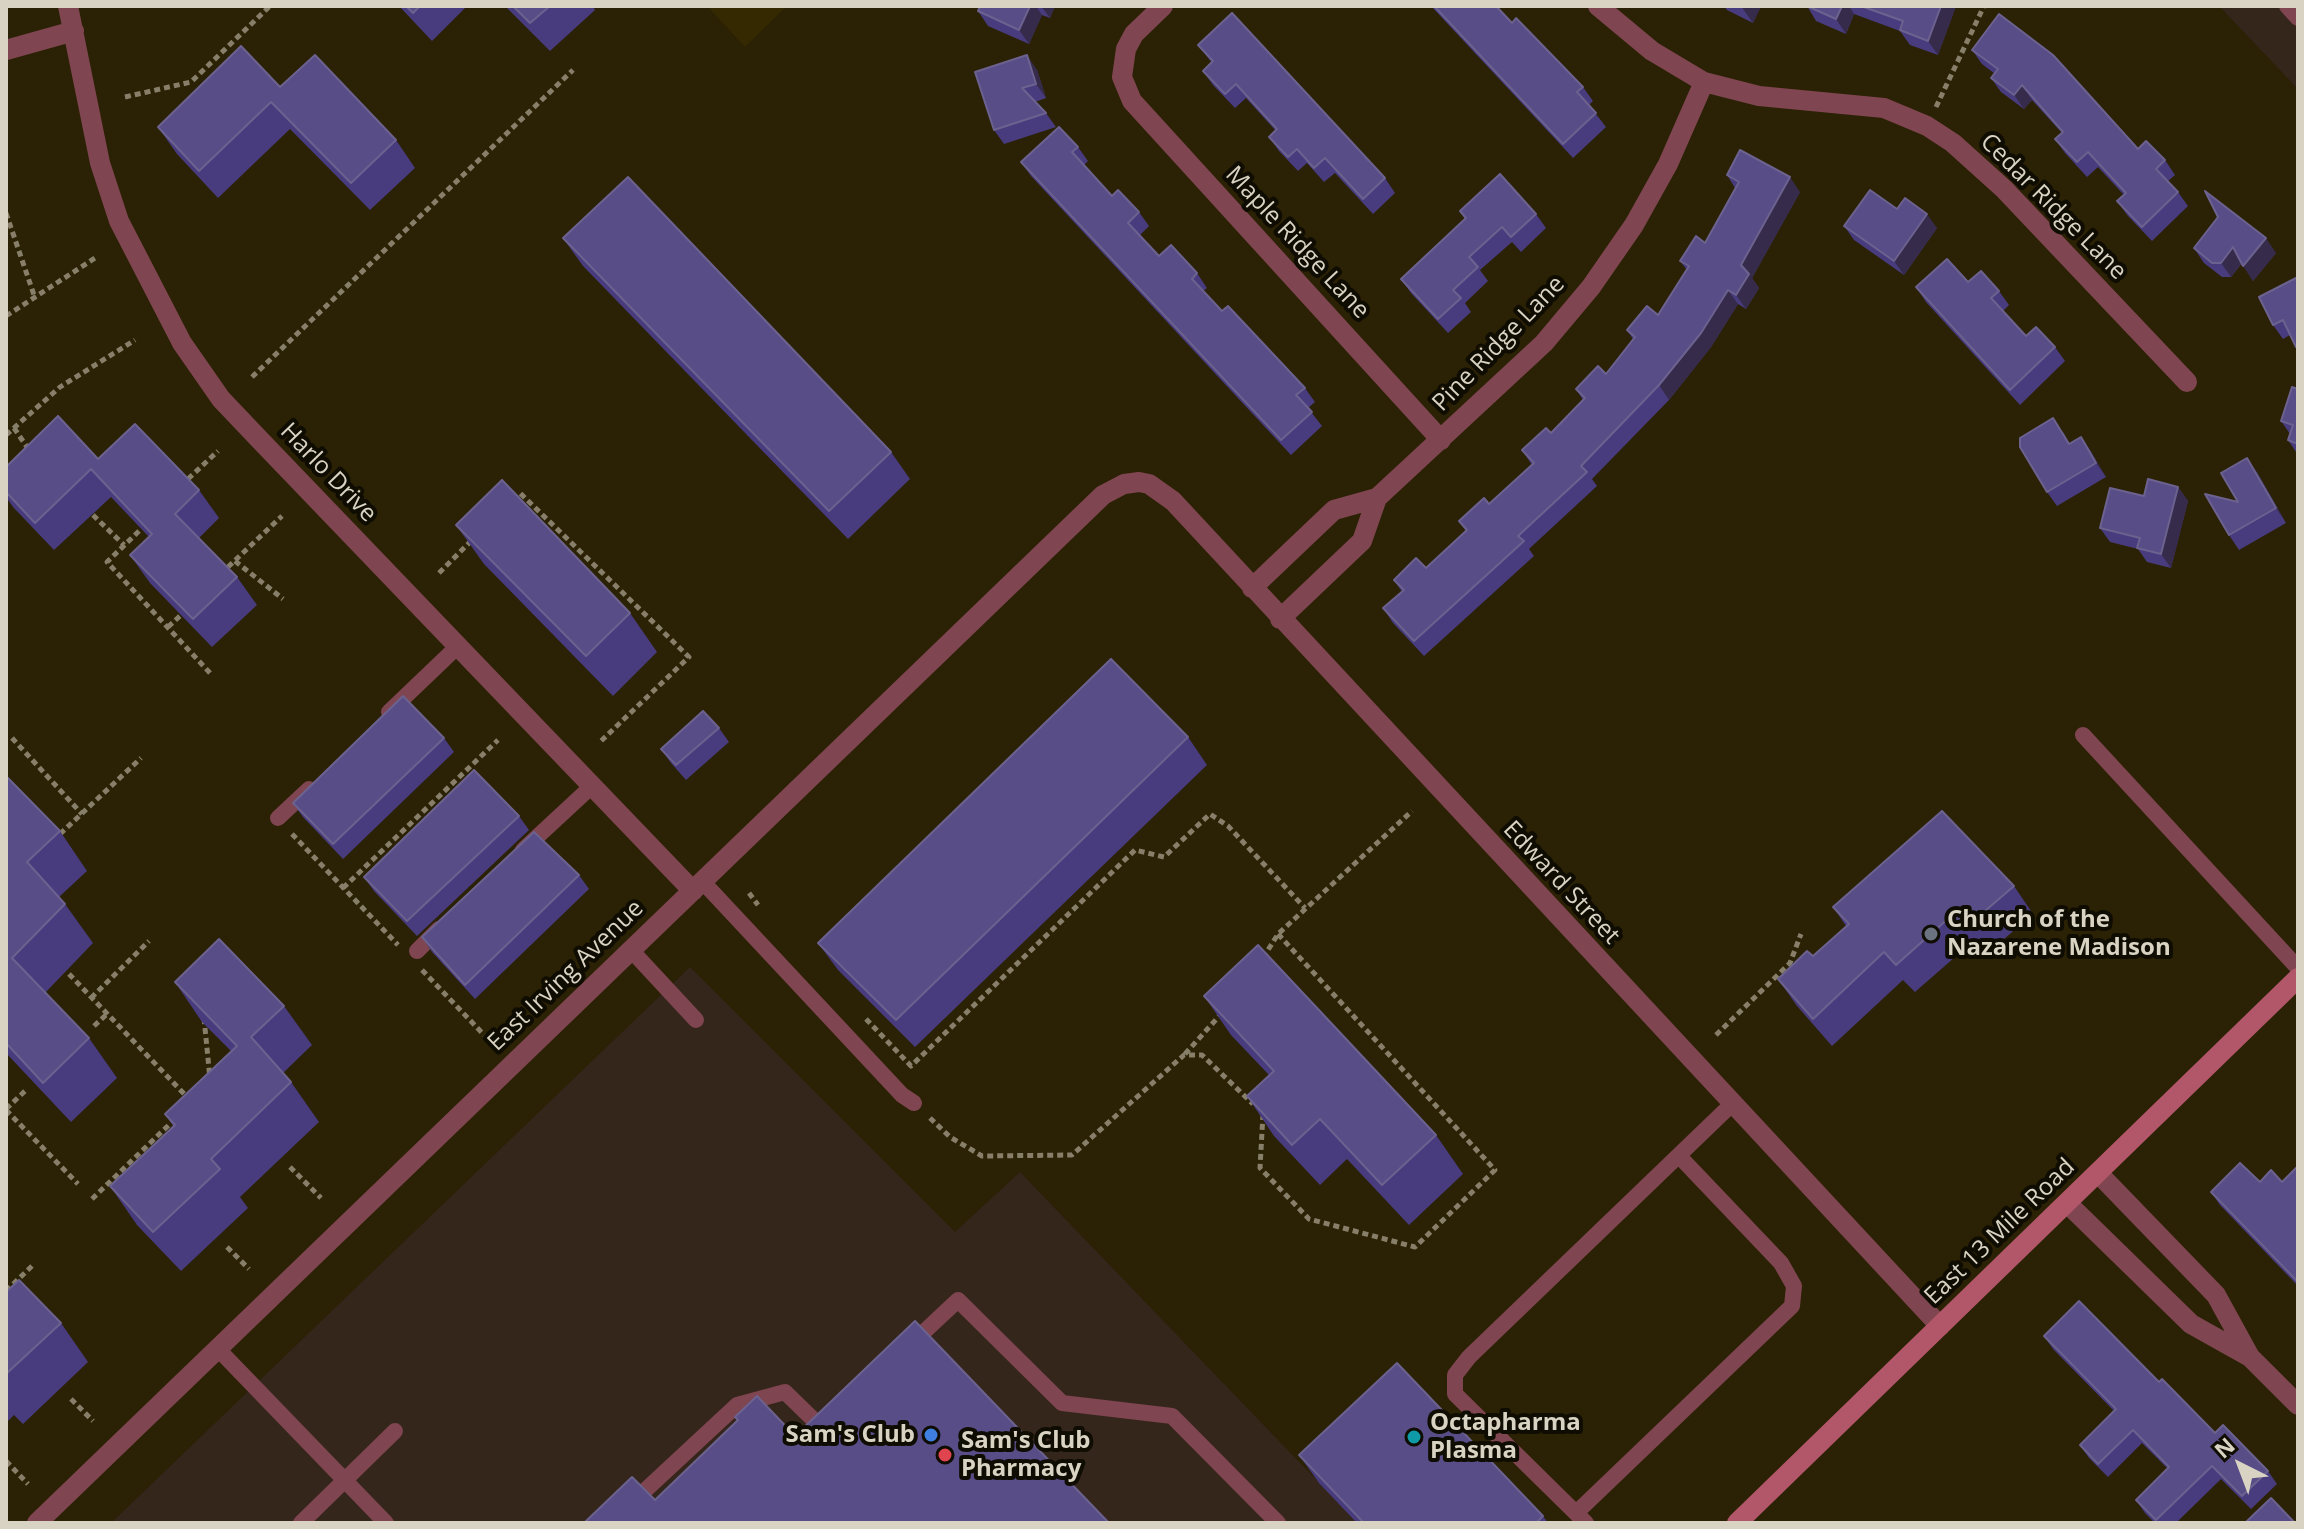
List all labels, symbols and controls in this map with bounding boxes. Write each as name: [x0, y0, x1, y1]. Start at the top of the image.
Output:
street label: Cedar Ridge Lane: [1974, 128, 2132, 286]
street label: Maple Ridge Lane: [1219, 161, 1375, 325]
street label: Pine Ridge Lane: [1427, 270, 1571, 418]
street label: Harlo Drive: [274, 418, 382, 528]
street label: Edward Street: [1497, 816, 1625, 950]
street label: East Irving Avenue: [482, 894, 650, 1058]
place label: Church of the Nazarene Madison: [1947, 906, 2171, 962]
marker: Church of the Nazarene Madison: [1922, 925, 1940, 943]
street label: East 13 Mile Road: [1919, 1153, 2081, 1311]
place label: Octapharma Plasma: [1430, 1409, 1581, 1465]
place label: Sam's Club: [786, 1421, 915, 1449]
north arrow: [2200, 1425, 2280, 1505]
marker: Sam's Club: [922, 1426, 940, 1444]
place label: Sam's Club Pharmacy: [961, 1427, 1090, 1483]
marker: Octapharma Plasma: [1405, 1428, 1423, 1446]
text: N: [2207, 1430, 2241, 1464]
marker: Sam's Club Pharmacy: [936, 1446, 954, 1464]

